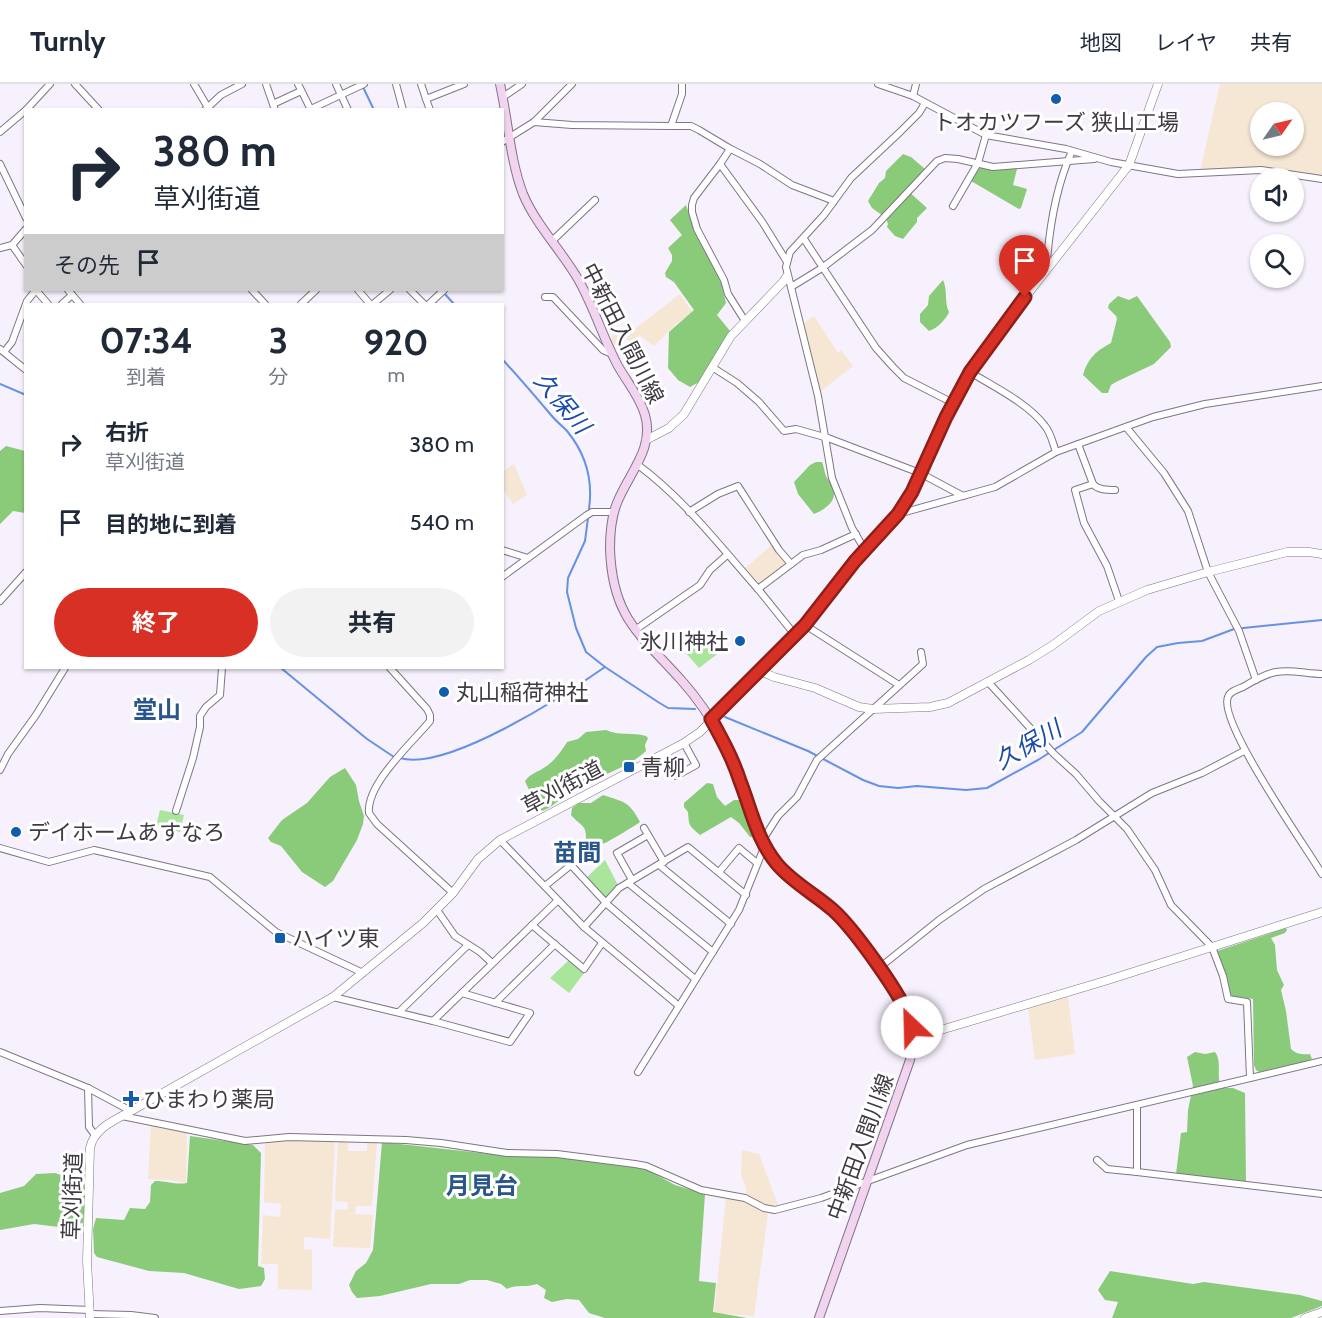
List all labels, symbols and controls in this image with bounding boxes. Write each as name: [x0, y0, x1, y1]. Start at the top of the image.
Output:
text: Turnly: [30, 24, 106, 58]
text: 地図: [1080, 30, 1122, 55]
text: レイヤ: [1155, 30, 1217, 55]
text: 共有: [1250, 30, 1292, 55]
marker: トオカツフーズ 狭山工場: [1049, 92, 1063, 106]
north arrow: [1250, 102, 1304, 156]
map controls: [1250, 102, 1304, 288]
place label: トオカツフーズ 狭山工場: [933, 109, 1179, 136]
text: 380 m: [153, 125, 277, 177]
icon: right: [54, 132, 132, 210]
button: sound: [1250, 168, 1304, 222]
text: 草刈街道: [153, 182, 261, 215]
button: search: [1250, 234, 1304, 288]
pin: [999, 235, 1050, 297]
icon: arrive: [1008, 244, 1041, 277]
icon: arrive: [132, 246, 165, 279]
text: その先: [54, 252, 120, 279]
street label: 中新田入間川線: [576, 258, 670, 408]
text: 07:34: [99, 318, 193, 362]
text: 3: [269, 318, 288, 362]
text: 920: [364, 320, 429, 364]
text: m: [387, 363, 405, 387]
text: 到着: [126, 365, 166, 389]
text: 分: [268, 365, 288, 389]
water label: 久保川: [528, 366, 599, 442]
text: 右折: [105, 419, 149, 446]
icon: right: [54, 428, 87, 461]
text: 380 m: [409, 431, 474, 458]
text: 草刈街道: [105, 450, 185, 474]
icon: arrive: [54, 506, 87, 539]
text: 540 m: [410, 509, 474, 536]
text: 目的地に到着: [105, 511, 237, 538]
button: 終了: [54, 588, 258, 657]
button: 共有: [270, 588, 474, 657]
place label: 氷川神社: [640, 628, 728, 655]
marker: 氷川神社: [733, 634, 747, 648]
place label: 丸山稲荷神社: [456, 679, 588, 706]
marker: 丸山稲荷神社: [437, 685, 451, 699]
district label: 堂山: [133, 695, 181, 724]
water label: 久保川: [989, 713, 1069, 775]
place label: 青柳: [641, 754, 685, 781]
street label: 草刈街道: [517, 755, 607, 820]
marker: 青柳: [622, 760, 636, 774]
place label: デイホームあすなろ: [28, 819, 225, 846]
marker: デイホームあすなろ: [9, 825, 23, 839]
district label: 苗間: [553, 838, 601, 867]
place label: ハイツ東: [292, 925, 380, 952]
marker: ハイツ東: [273, 931, 287, 945]
position arrow: [880, 995, 944, 1059]
street label: 中新田入間川線: [821, 1070, 899, 1224]
place label: ひまわり薬局: [143, 1086, 275, 1113]
marker: ひまわり薬局: [124, 1092, 138, 1106]
street label: 草刈街道: [57, 1152, 88, 1240]
district label: 月見台: [446, 1171, 518, 1200]

